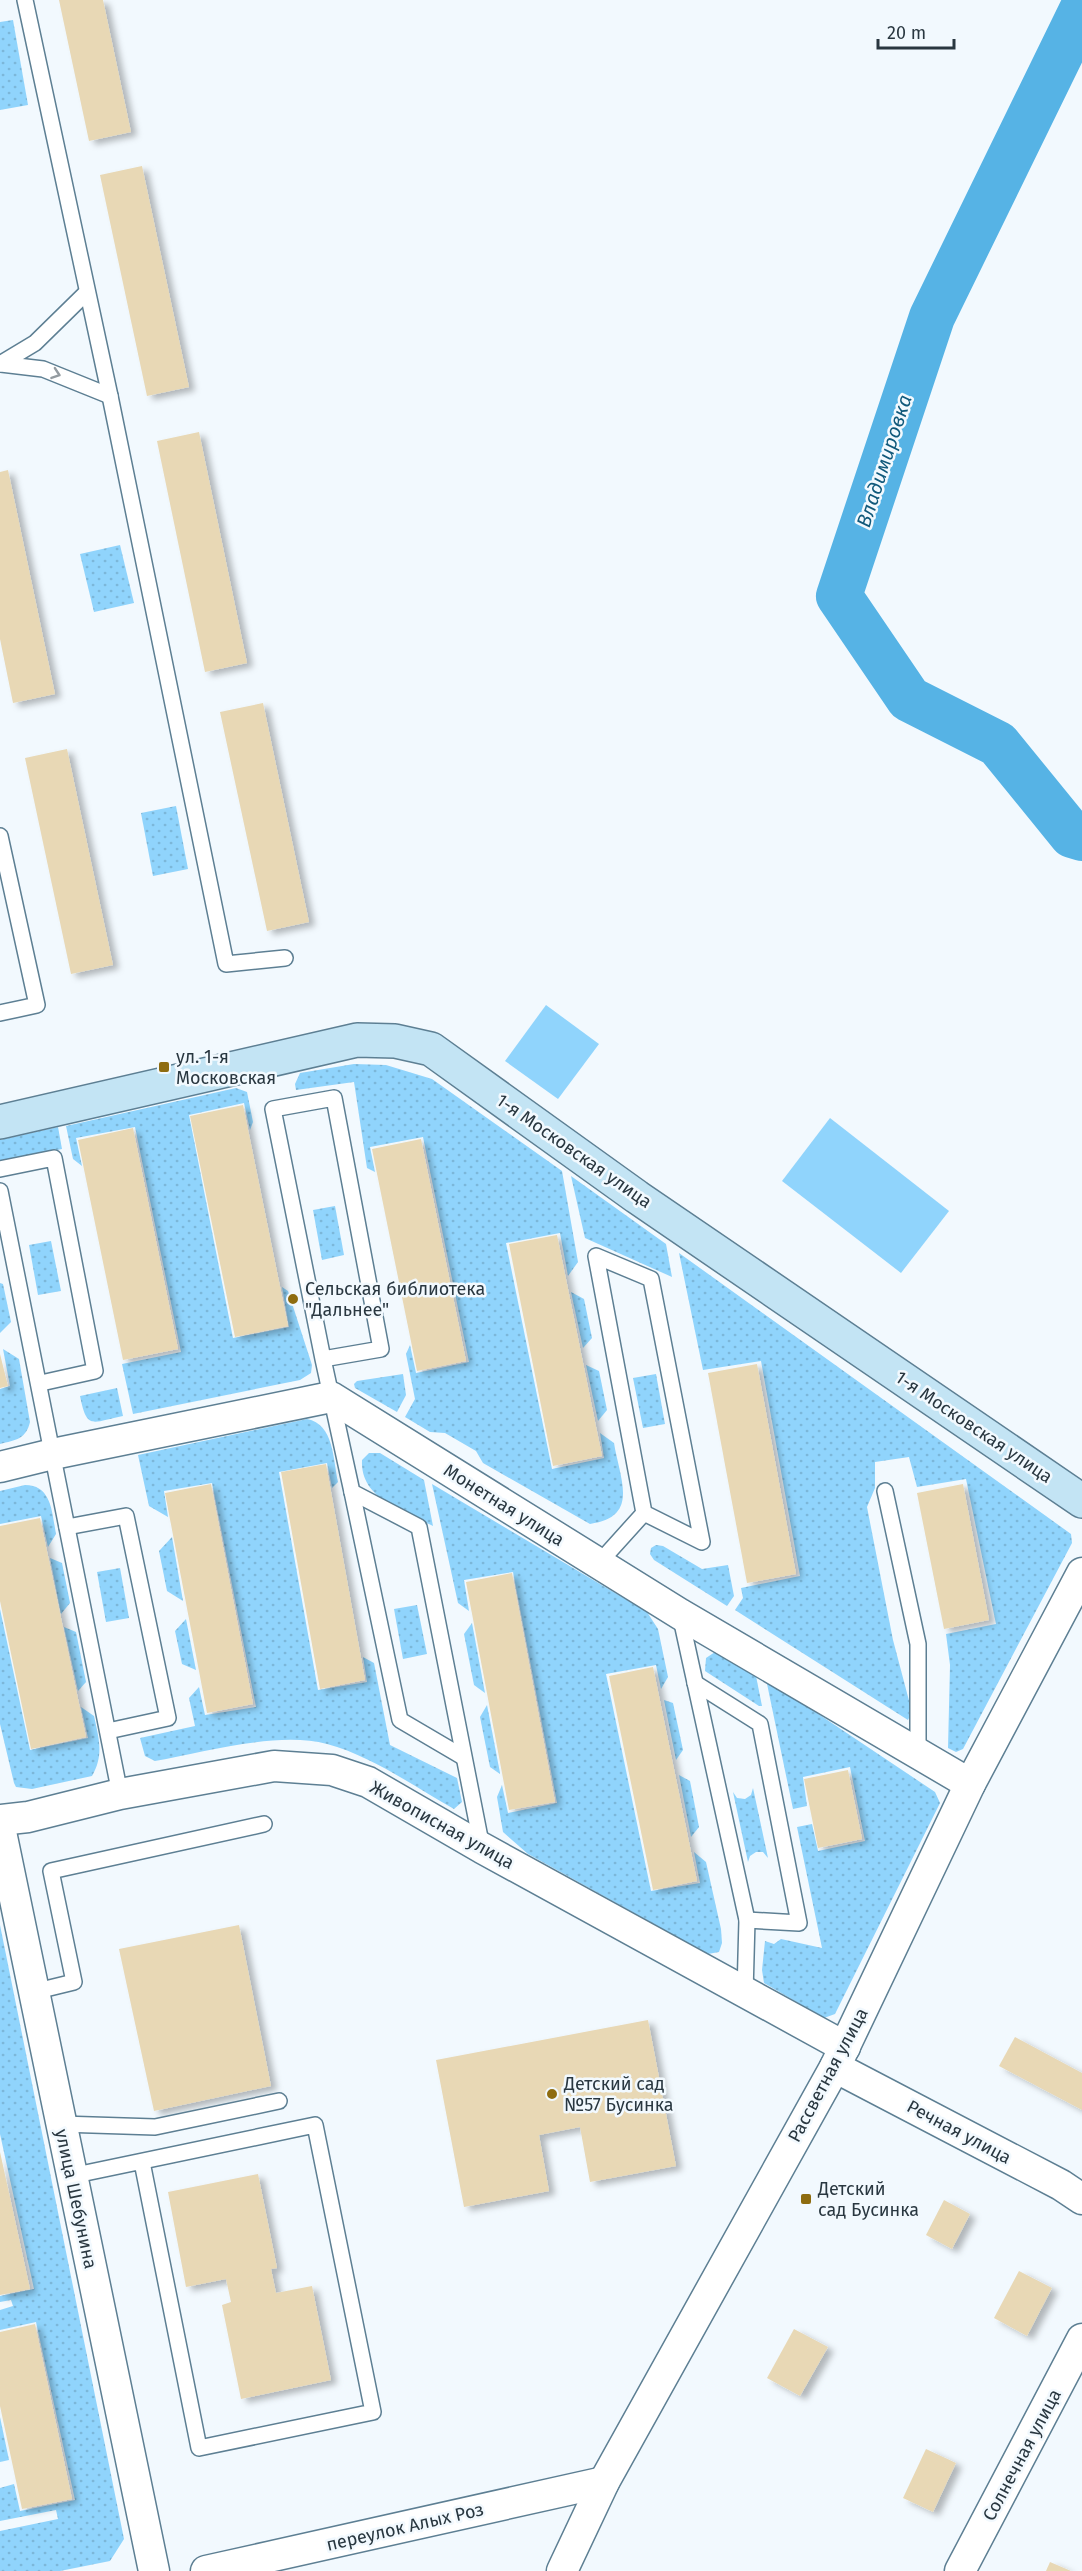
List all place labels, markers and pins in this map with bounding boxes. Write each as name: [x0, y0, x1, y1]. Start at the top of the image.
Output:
place label: ул. 1-я Московская: [176, 1046, 276, 1089]
marker: ул. 1-я Московская: [157, 1060, 171, 1074]
place label: Сельская библиотека "Дальнее": [305, 1278, 485, 1321]
marker: Сельская библиотека "Дальнее": [286, 1292, 300, 1306]
place label: Детский сад №57 Бусинка: [563, 2073, 674, 2116]
marker: Детский сад №57 Бусинка: [545, 2087, 559, 2101]
place label: Детский сад Бусинка: [817, 2178, 919, 2221]
marker: Детский сад Бусинка: [799, 2192, 813, 2206]

